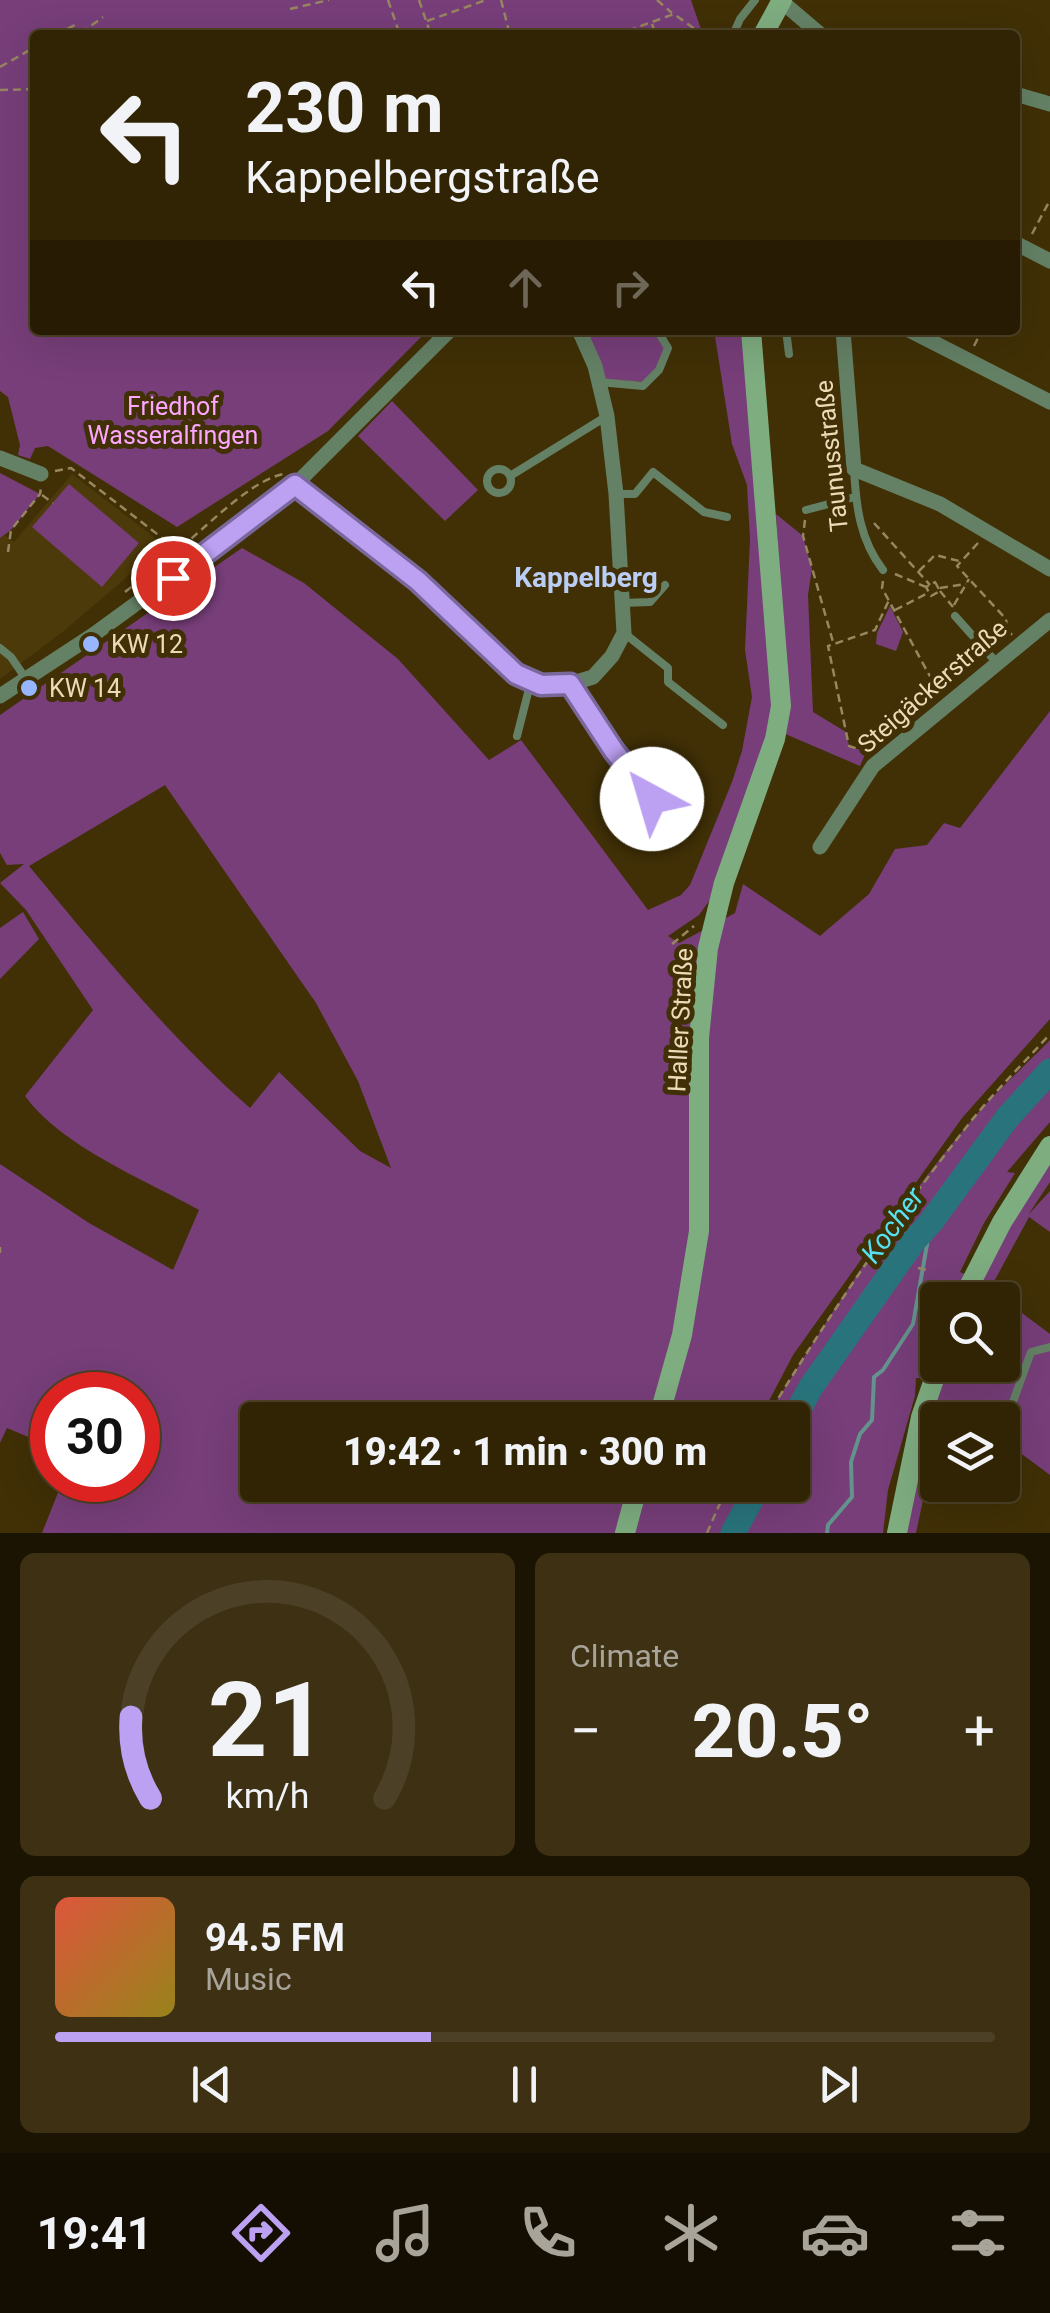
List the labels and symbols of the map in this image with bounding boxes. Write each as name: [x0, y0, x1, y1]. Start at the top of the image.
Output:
street label: Taunusstraße: [809, 379, 854, 533]
park label: Friedhof Wasseralfingen: [88, 392, 258, 450]
pin: [131, 536, 216, 621]
district label: Kappelberg: [514, 561, 658, 594]
street label: Steigäckerstraße: [852, 614, 1013, 759]
place label: KW 12: [111, 630, 183, 659]
marker: KW 12: [80, 633, 102, 655]
place label: KW 14: [49, 674, 121, 703]
marker: KW 14: [18, 677, 40, 699]
position arrow: [600, 747, 704, 851]
street label: Haller Straße: [662, 947, 699, 1093]
water label: Kocher: [854, 1181, 931, 1269]
speed limit sign: 30: [30, 1372, 160, 1502]

